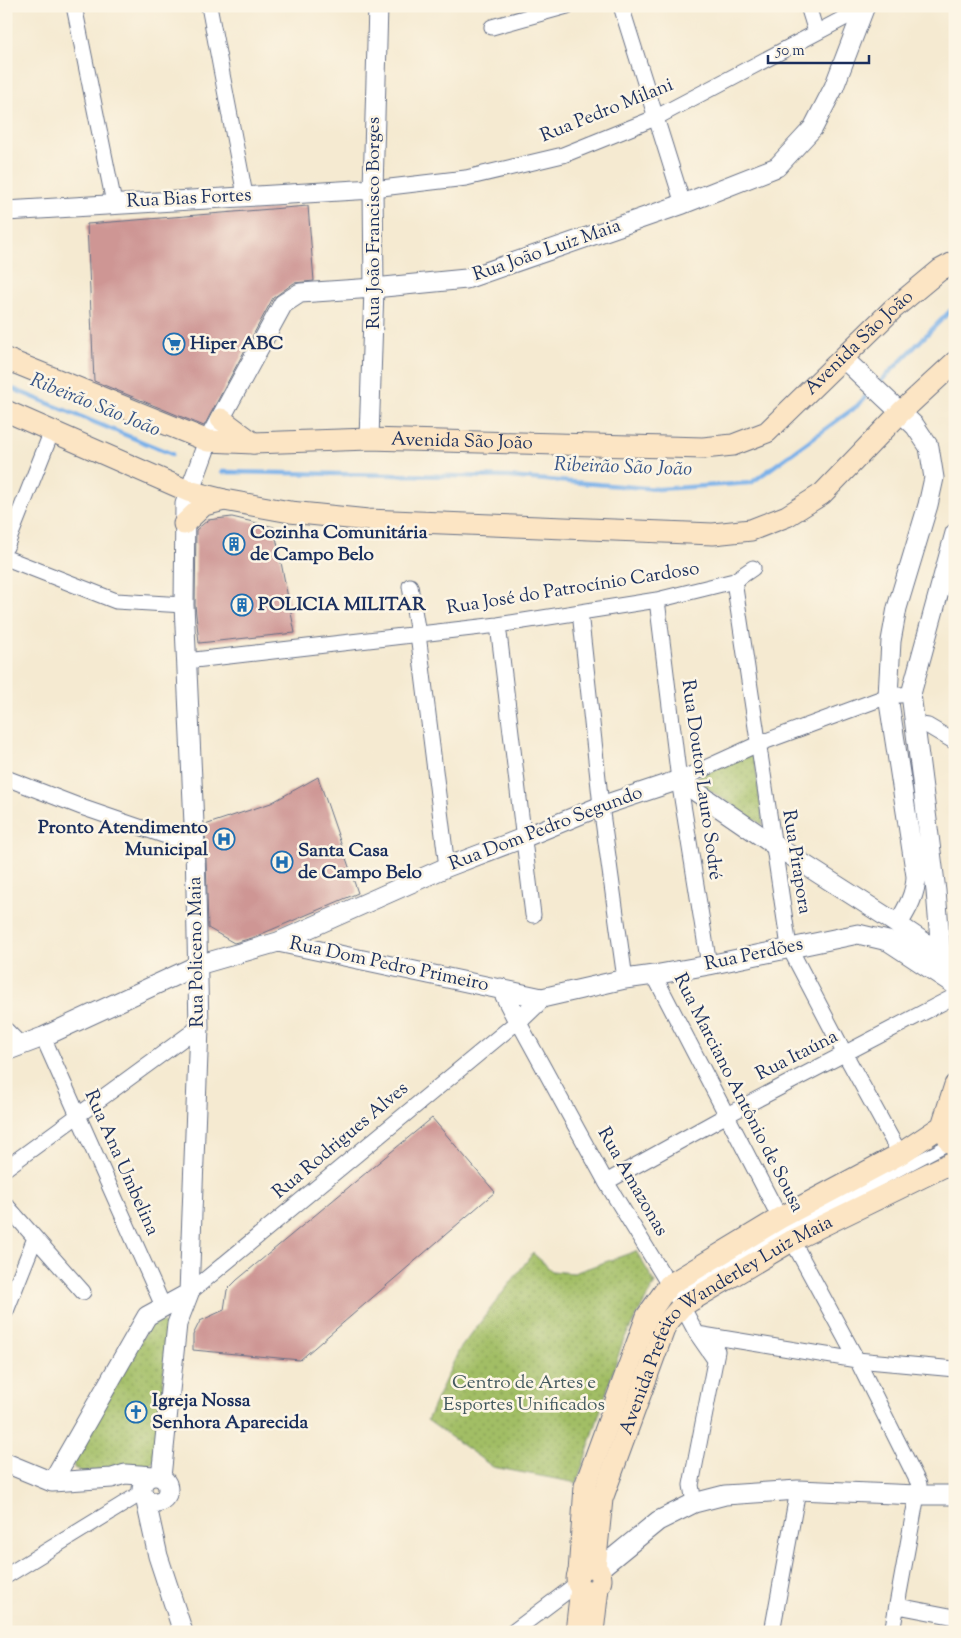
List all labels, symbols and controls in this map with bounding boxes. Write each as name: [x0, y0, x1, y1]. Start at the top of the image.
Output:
scale bar: [768, 32, 870, 64]
text: 50 m: [775, 41, 805, 62]
street label: Rua Pedro Milani: [536, 72, 678, 150]
street label: Rua João Francisco Borges: [361, 117, 388, 329]
street label: Rua Bias Fortes: [126, 182, 252, 216]
street label: Rua João Luiz Maia: [469, 213, 625, 289]
street label: Avenida São João: [799, 284, 919, 402]
place label: Hiper ABC: [190, 331, 284, 358]
supermarket icon: Hiper ABC: [162, 332, 186, 356]
water label: Ribeirão São João: [26, 367, 165, 445]
street label: Avenida São João: [391, 426, 533, 457]
water label: Ribeirão São João: [553, 451, 693, 485]
place label: Cozinha Comunitária de Campo Belo: [250, 520, 428, 569]
building icon: Cozinha Comunitária de Campo Belo: [222, 532, 246, 556]
street label: Rua José do Patrocínio Cardoso: [445, 556, 701, 622]
place label: POLICIA MILITAR: [258, 592, 426, 619]
building icon: POLICIA MILITAR: [230, 593, 254, 617]
street label: Rua Doutor Lauro Sodré: [674, 678, 728, 882]
street label: Rua Dom Pedro Segundo: [445, 780, 647, 878]
street label: Rua Pirapora: [774, 808, 818, 916]
place label: Pronto Atendimento Municipal: [38, 815, 209, 864]
hospital icon: Pronto Atendimento Municipal: [212, 827, 236, 851]
place label: Santa Casa de Campo Belo: [298, 838, 423, 887]
hospital icon: Santa Casa de Campo Belo: [270, 850, 294, 874]
street label: Rua Policeno Maia: [182, 876, 212, 1028]
street label: Rua Dom Pedro Primeiro: [287, 931, 491, 999]
street label: Rua Perdões: [702, 931, 806, 979]
street label: Rua Marciano Antônio de Sousa: [666, 969, 810, 1217]
street label: Rua Itaúna: [751, 1024, 843, 1088]
street label: Rua Rodrigues Alves: [267, 1076, 415, 1206]
street label: Rua Ana Umbelina: [77, 1086, 165, 1240]
street label: Rua Amazonas: [590, 1123, 674, 1241]
street label: Avenida Prefeito Wanderley Luiz Maia: [613, 1209, 838, 1439]
park label: Centro de Artes e Esportes Unificados: [443, 1370, 605, 1419]
place label: Igreja Nossa Senhora Aparecida: [152, 1388, 309, 1437]
church icon: Igreja Nossa Senhora Aparecida: [124, 1400, 148, 1424]

